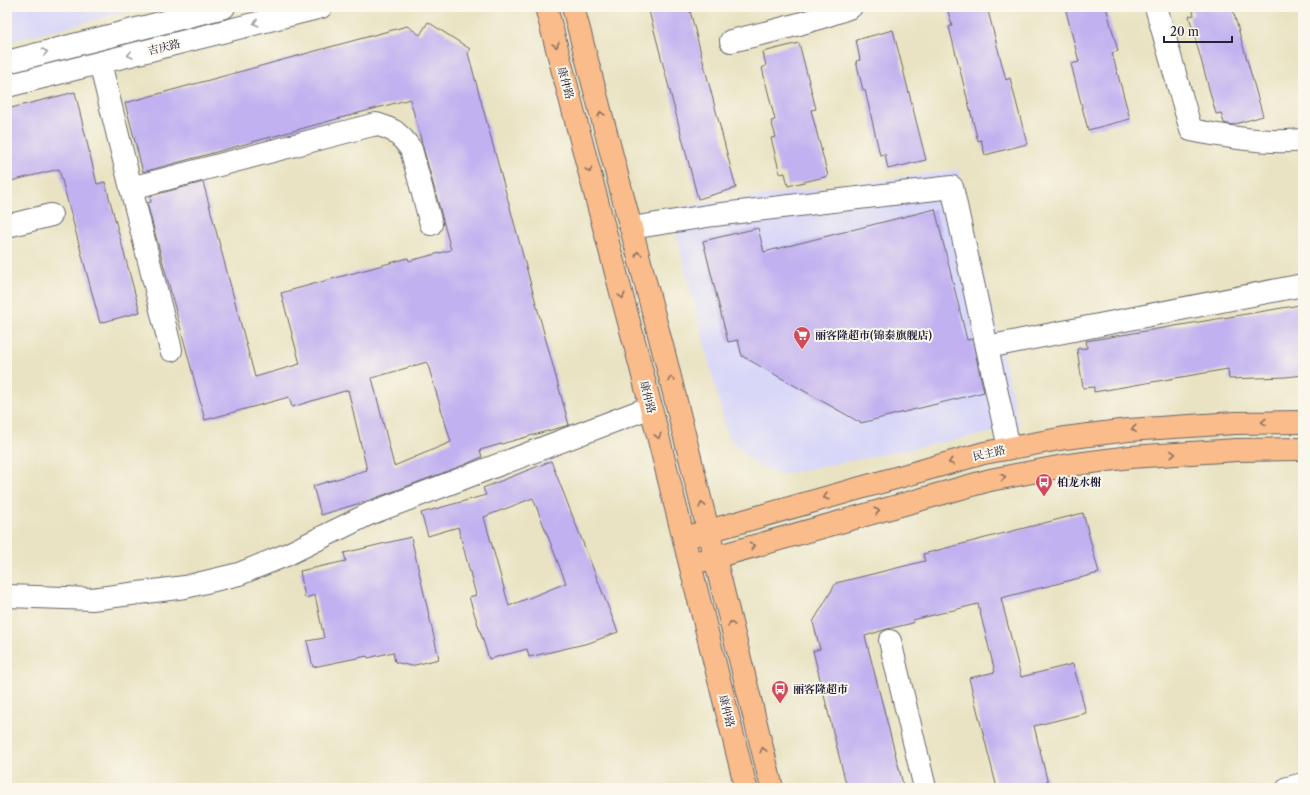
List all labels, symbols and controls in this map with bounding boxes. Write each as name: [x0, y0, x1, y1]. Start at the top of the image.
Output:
scale bar: [1164, 18, 1232, 44]
one-way arrow: [253, 19, 259, 27]
text: 20 m: [1170, 24, 1199, 39]
street label: 吉庆路: [146, 36, 182, 58]
one-way arrow: [551, 41, 560, 48]
one-way arrow: [41, 48, 48, 57]
one-way arrow: [127, 51, 133, 59]
street label: 康仲路: [555, 65, 577, 101]
one-way arrow: [597, 111, 606, 118]
one-way arrow: [585, 167, 593, 174]
one-way arrow: [634, 250, 642, 257]
one-way arrow: [618, 293, 626, 299]
supermarket icon: 丽客隆超市(锦泰旗舰店): [792, 325, 812, 350]
place label: 丽客隆超市(锦泰旗舰店): [815, 328, 932, 342]
one-way arrow: [667, 376, 675, 382]
street label: 康仲路: [637, 379, 659, 415]
one-way arrow: [1261, 418, 1267, 426]
one-way arrow: [1131, 425, 1137, 434]
one-way arrow: [653, 432, 662, 439]
street label: 民主路: [971, 442, 1007, 464]
one-way arrow: [1170, 450, 1176, 459]
one-way arrow: [948, 457, 955, 466]
bus stop icon: 柏龙水榭: [1034, 472, 1054, 497]
one-way arrow: [1000, 474, 1006, 482]
place label: 柏龙水榭: [1057, 475, 1102, 489]
one-way arrow: [823, 492, 830, 501]
one-way arrow: [698, 502, 707, 509]
one-way arrow: [874, 507, 881, 516]
one-way arrow: [749, 543, 755, 551]
one-way arrow: [728, 621, 736, 627]
bus stop icon: 丽客隆超市: [770, 679, 790, 704]
place label: 丽客隆超市: [793, 682, 848, 696]
street label: 康仲路: [716, 693, 738, 729]
one-way arrow: [759, 747, 767, 753]

